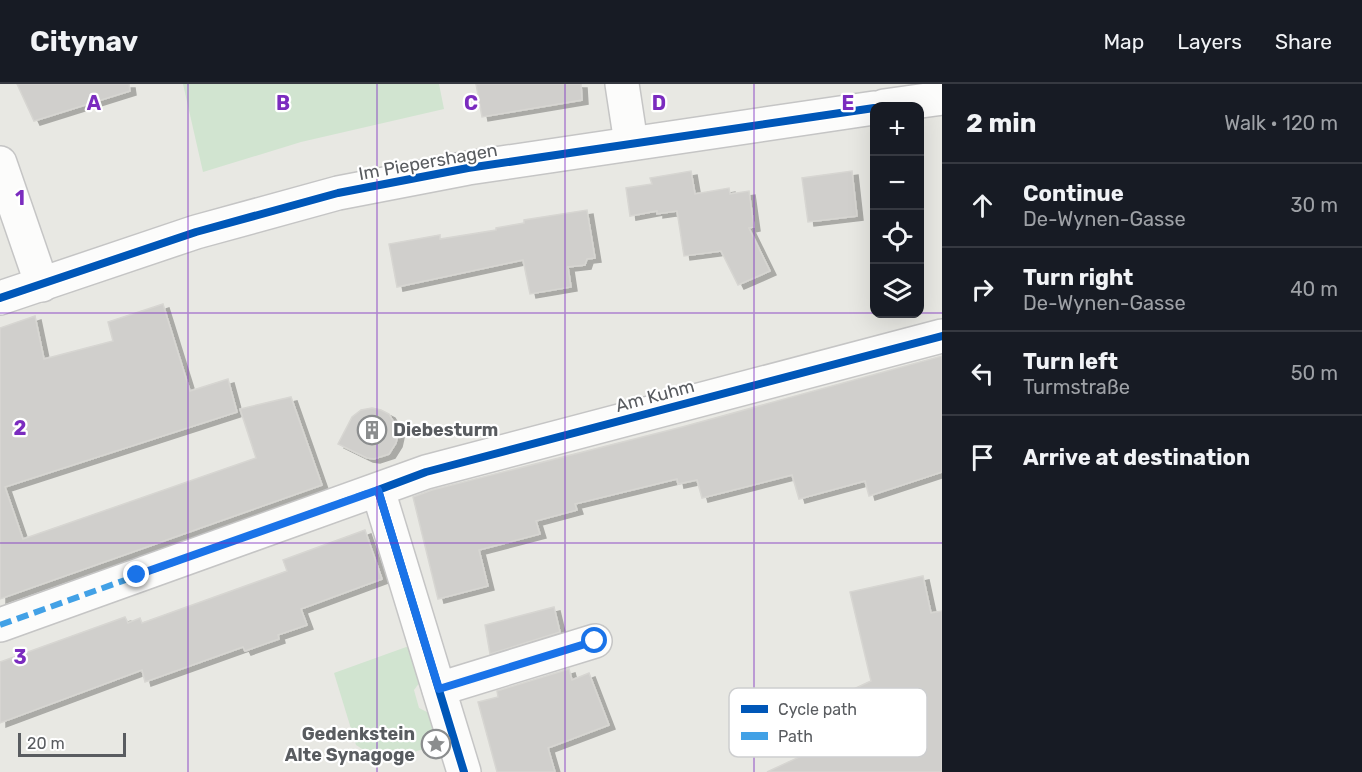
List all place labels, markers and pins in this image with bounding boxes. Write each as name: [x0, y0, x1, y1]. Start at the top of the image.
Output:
building icon: Diebesturm: [356, 414, 388, 446]
place label: Diebesturm: [393, 419, 498, 441]
place label: Gedenkstein Alte Synagoge: [285, 723, 415, 766]
place icon: Gedenkstein Alte Synagoge: [420, 728, 452, 760]

